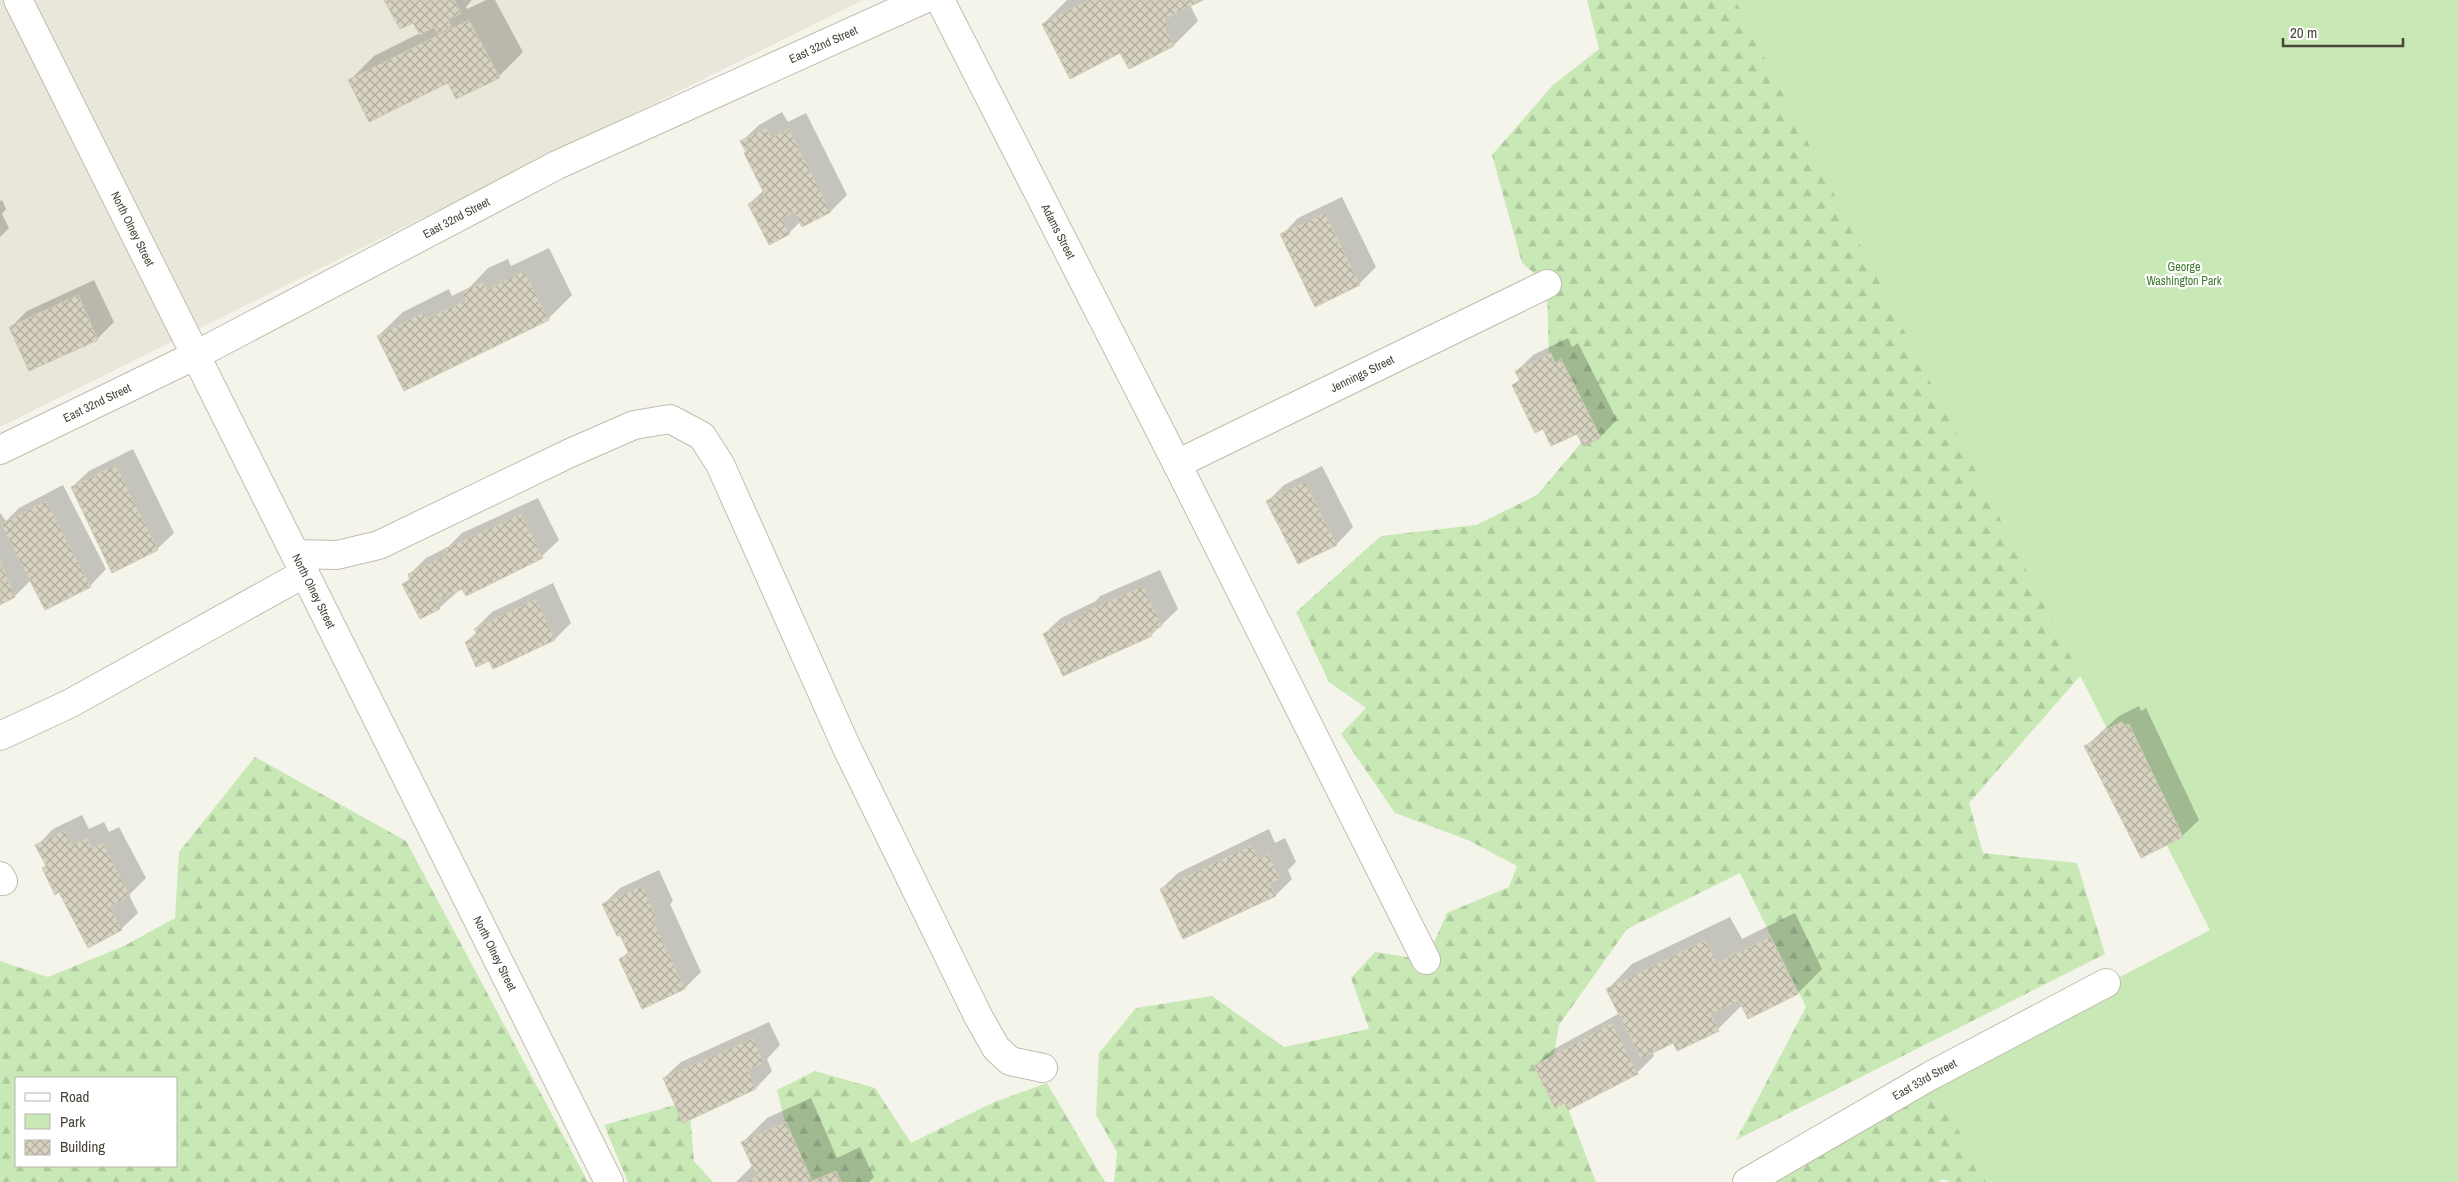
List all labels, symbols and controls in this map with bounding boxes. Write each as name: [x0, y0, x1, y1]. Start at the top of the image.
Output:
scale bar: [2283, 15, 2403, 47]
street label: East 32nd Street: [787, 22, 860, 67]
text: 20 m: [2290, 22, 2317, 43]
street label: North Olney Street: [107, 189, 158, 269]
street label: East 32nd Street: [420, 194, 493, 242]
street label: Adams Street: [1037, 200, 1079, 262]
park label: George Washington Park: [2146, 259, 2222, 289]
street label: Jennings Street: [1328, 351, 1397, 396]
street label: East 32nd Street: [61, 380, 134, 426]
street label: North Olney Street: [288, 551, 339, 632]
street label: North Olney Street: [469, 913, 520, 994]
street label: East 33rd Street: [1890, 1055, 1960, 1104]
legend: [15, 1077, 178, 1167]
text: Road: [60, 1086, 89, 1107]
text: Park: [60, 1111, 86, 1132]
text: Building: [60, 1136, 105, 1157]

